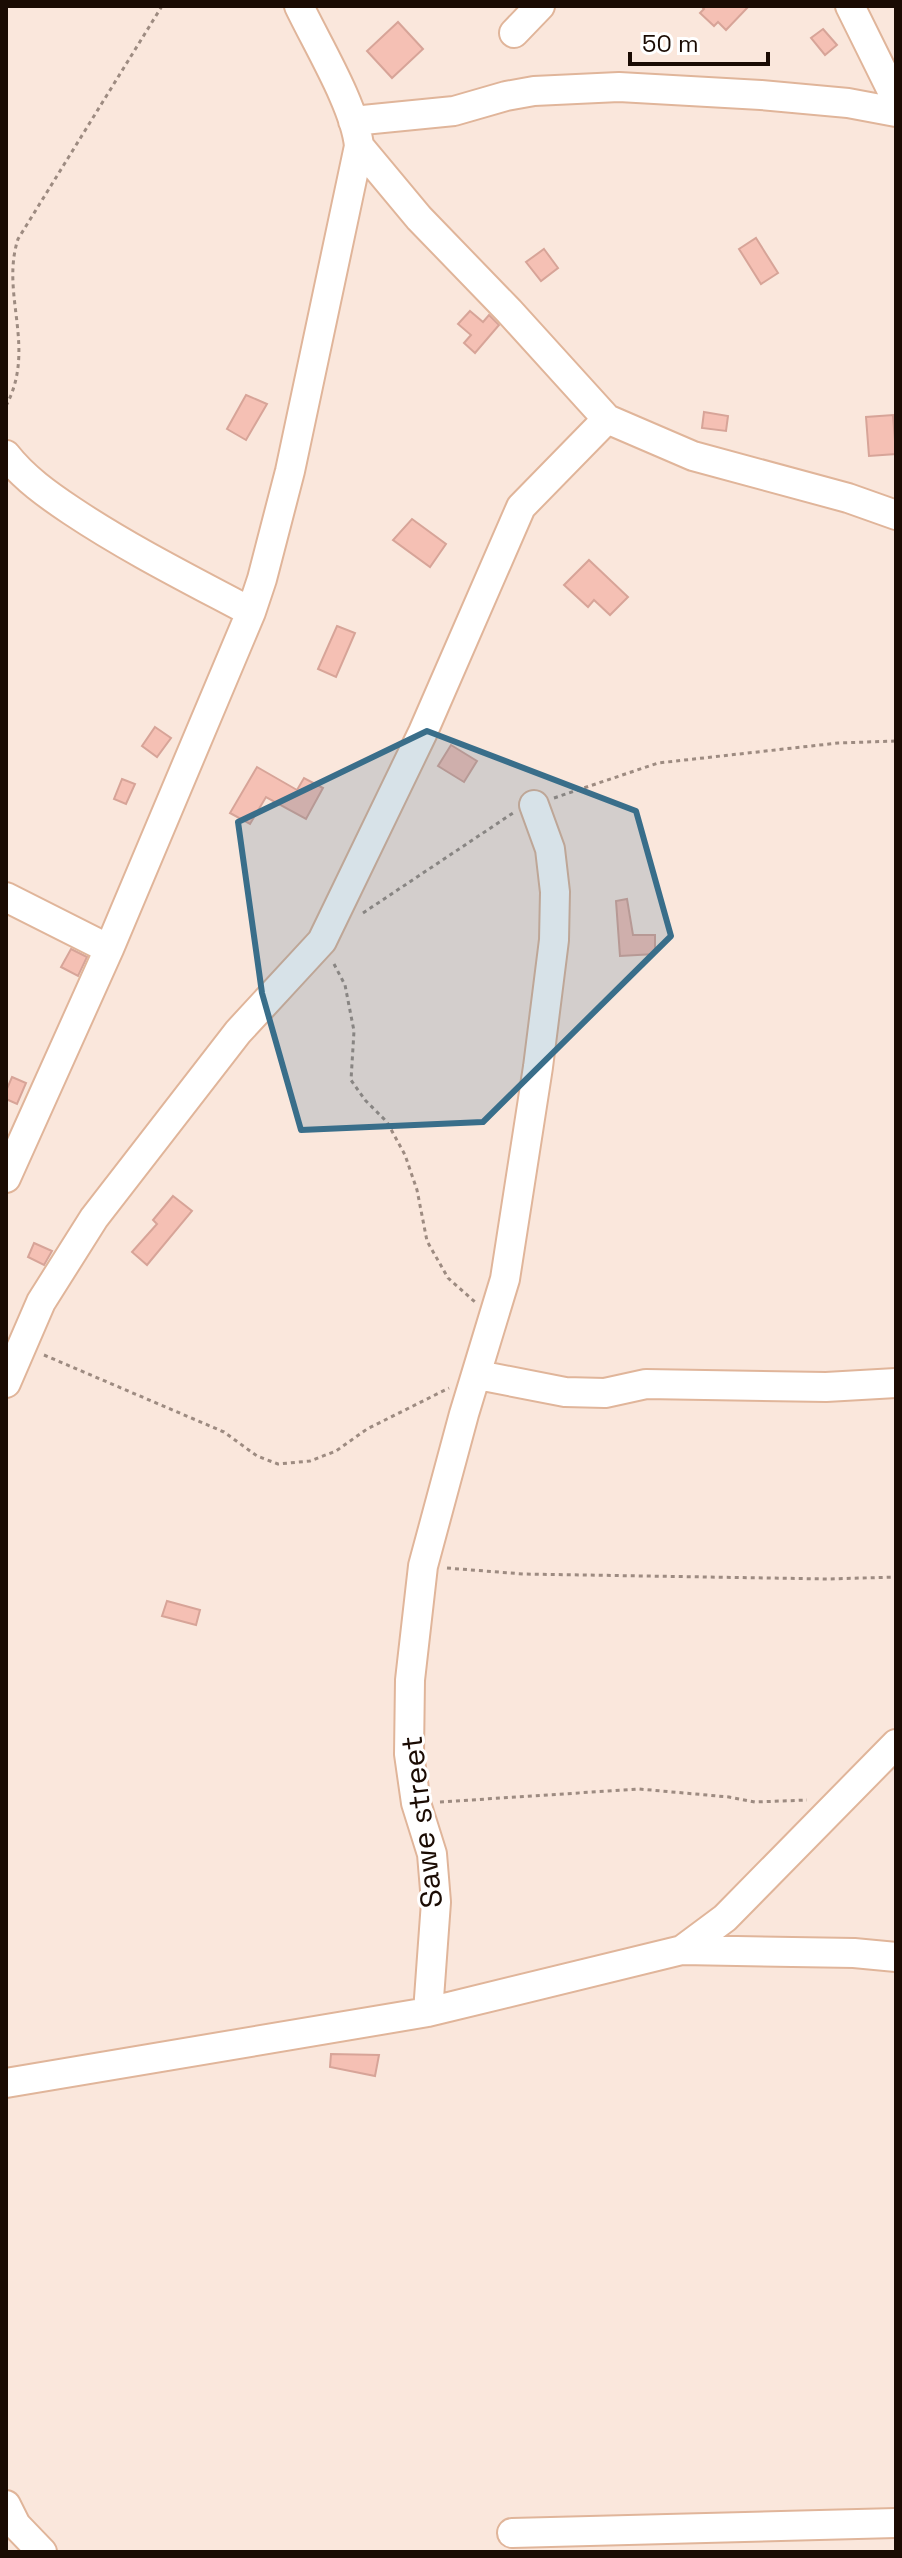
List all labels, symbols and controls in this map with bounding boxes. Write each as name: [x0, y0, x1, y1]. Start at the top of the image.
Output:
scale bar: [630, 16, 768, 66]
text: 50 m: [642, 28, 699, 59]
street label: Sawe street: [392, 1734, 451, 1910]

